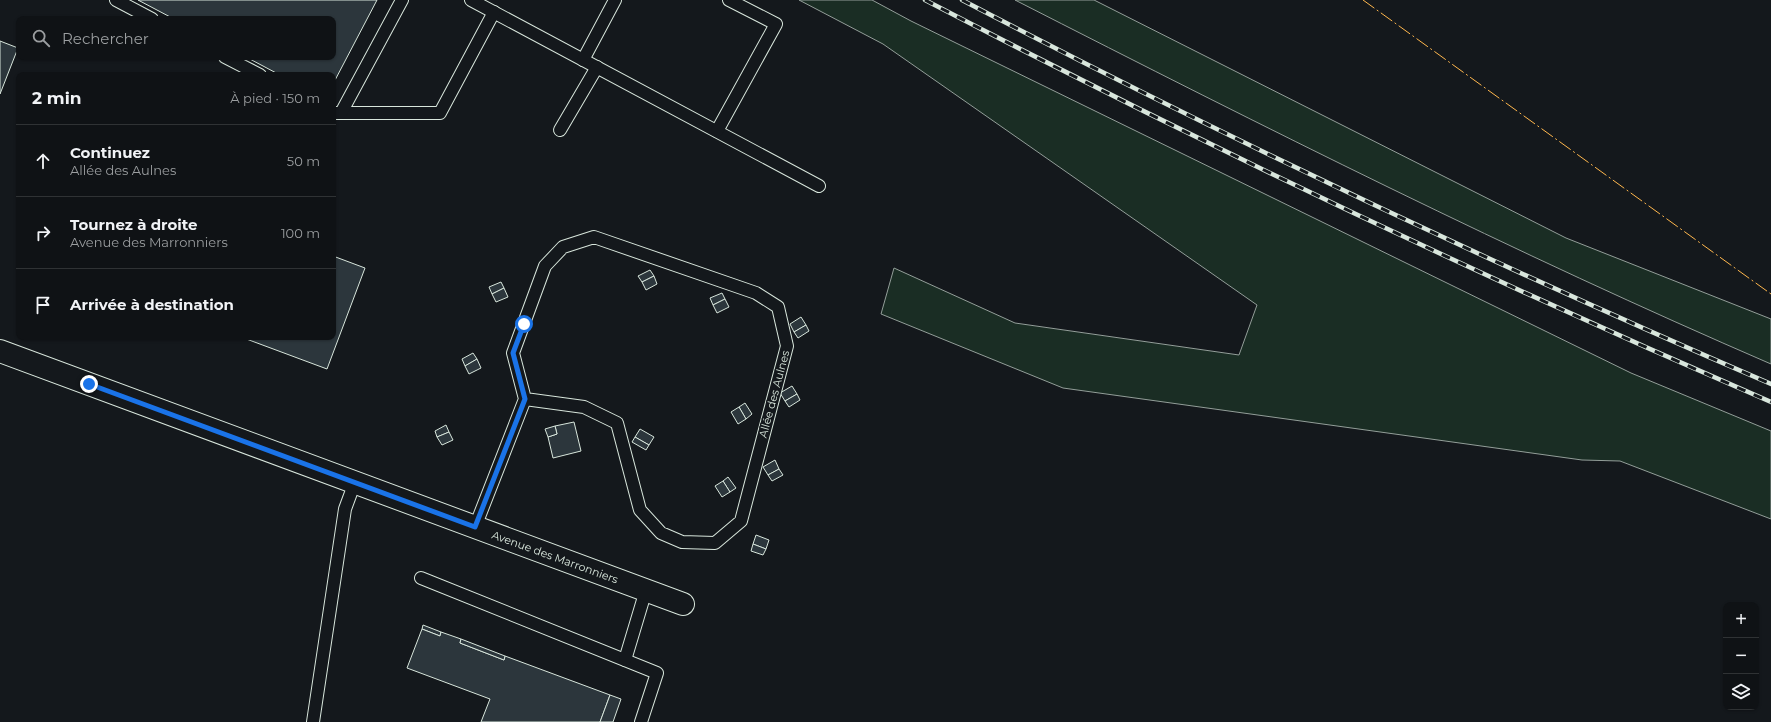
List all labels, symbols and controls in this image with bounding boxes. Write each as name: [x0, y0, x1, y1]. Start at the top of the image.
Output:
search box: [16, 16, 336, 60]
icon: search: [30, 27, 52, 49]
text: Rechercher: [62, 29, 149, 48]
text: 2 min: [32, 88, 82, 108]
text: À pied · 150 m: [230, 90, 320, 106]
text: Continuez: [70, 143, 150, 162]
icon: ahead: [32, 150, 54, 172]
text: 50 m: [287, 153, 320, 169]
text: Allée des Aulnes: [70, 162, 176, 178]
text: Tournez à droite: [70, 215, 198, 234]
icon: right: [32, 222, 54, 244]
text: 100 m: [281, 225, 320, 241]
text: Avenue des Marronniers: [70, 234, 228, 250]
icon: arrive: [32, 294, 54, 316]
text: Arrivée à destination: [70, 295, 234, 314]
route start: [515, 315, 533, 333]
street label: Allée des Aulnes: [756, 348, 793, 439]
route end: [80, 375, 98, 393]
street label: Avenue des Marronniers: [490, 528, 621, 587]
map controls: [1723, 602, 1759, 710]
button: +: [1723, 602, 1759, 638]
button: −: [1723, 638, 1759, 674]
button: layers: [1723, 674, 1759, 710]

